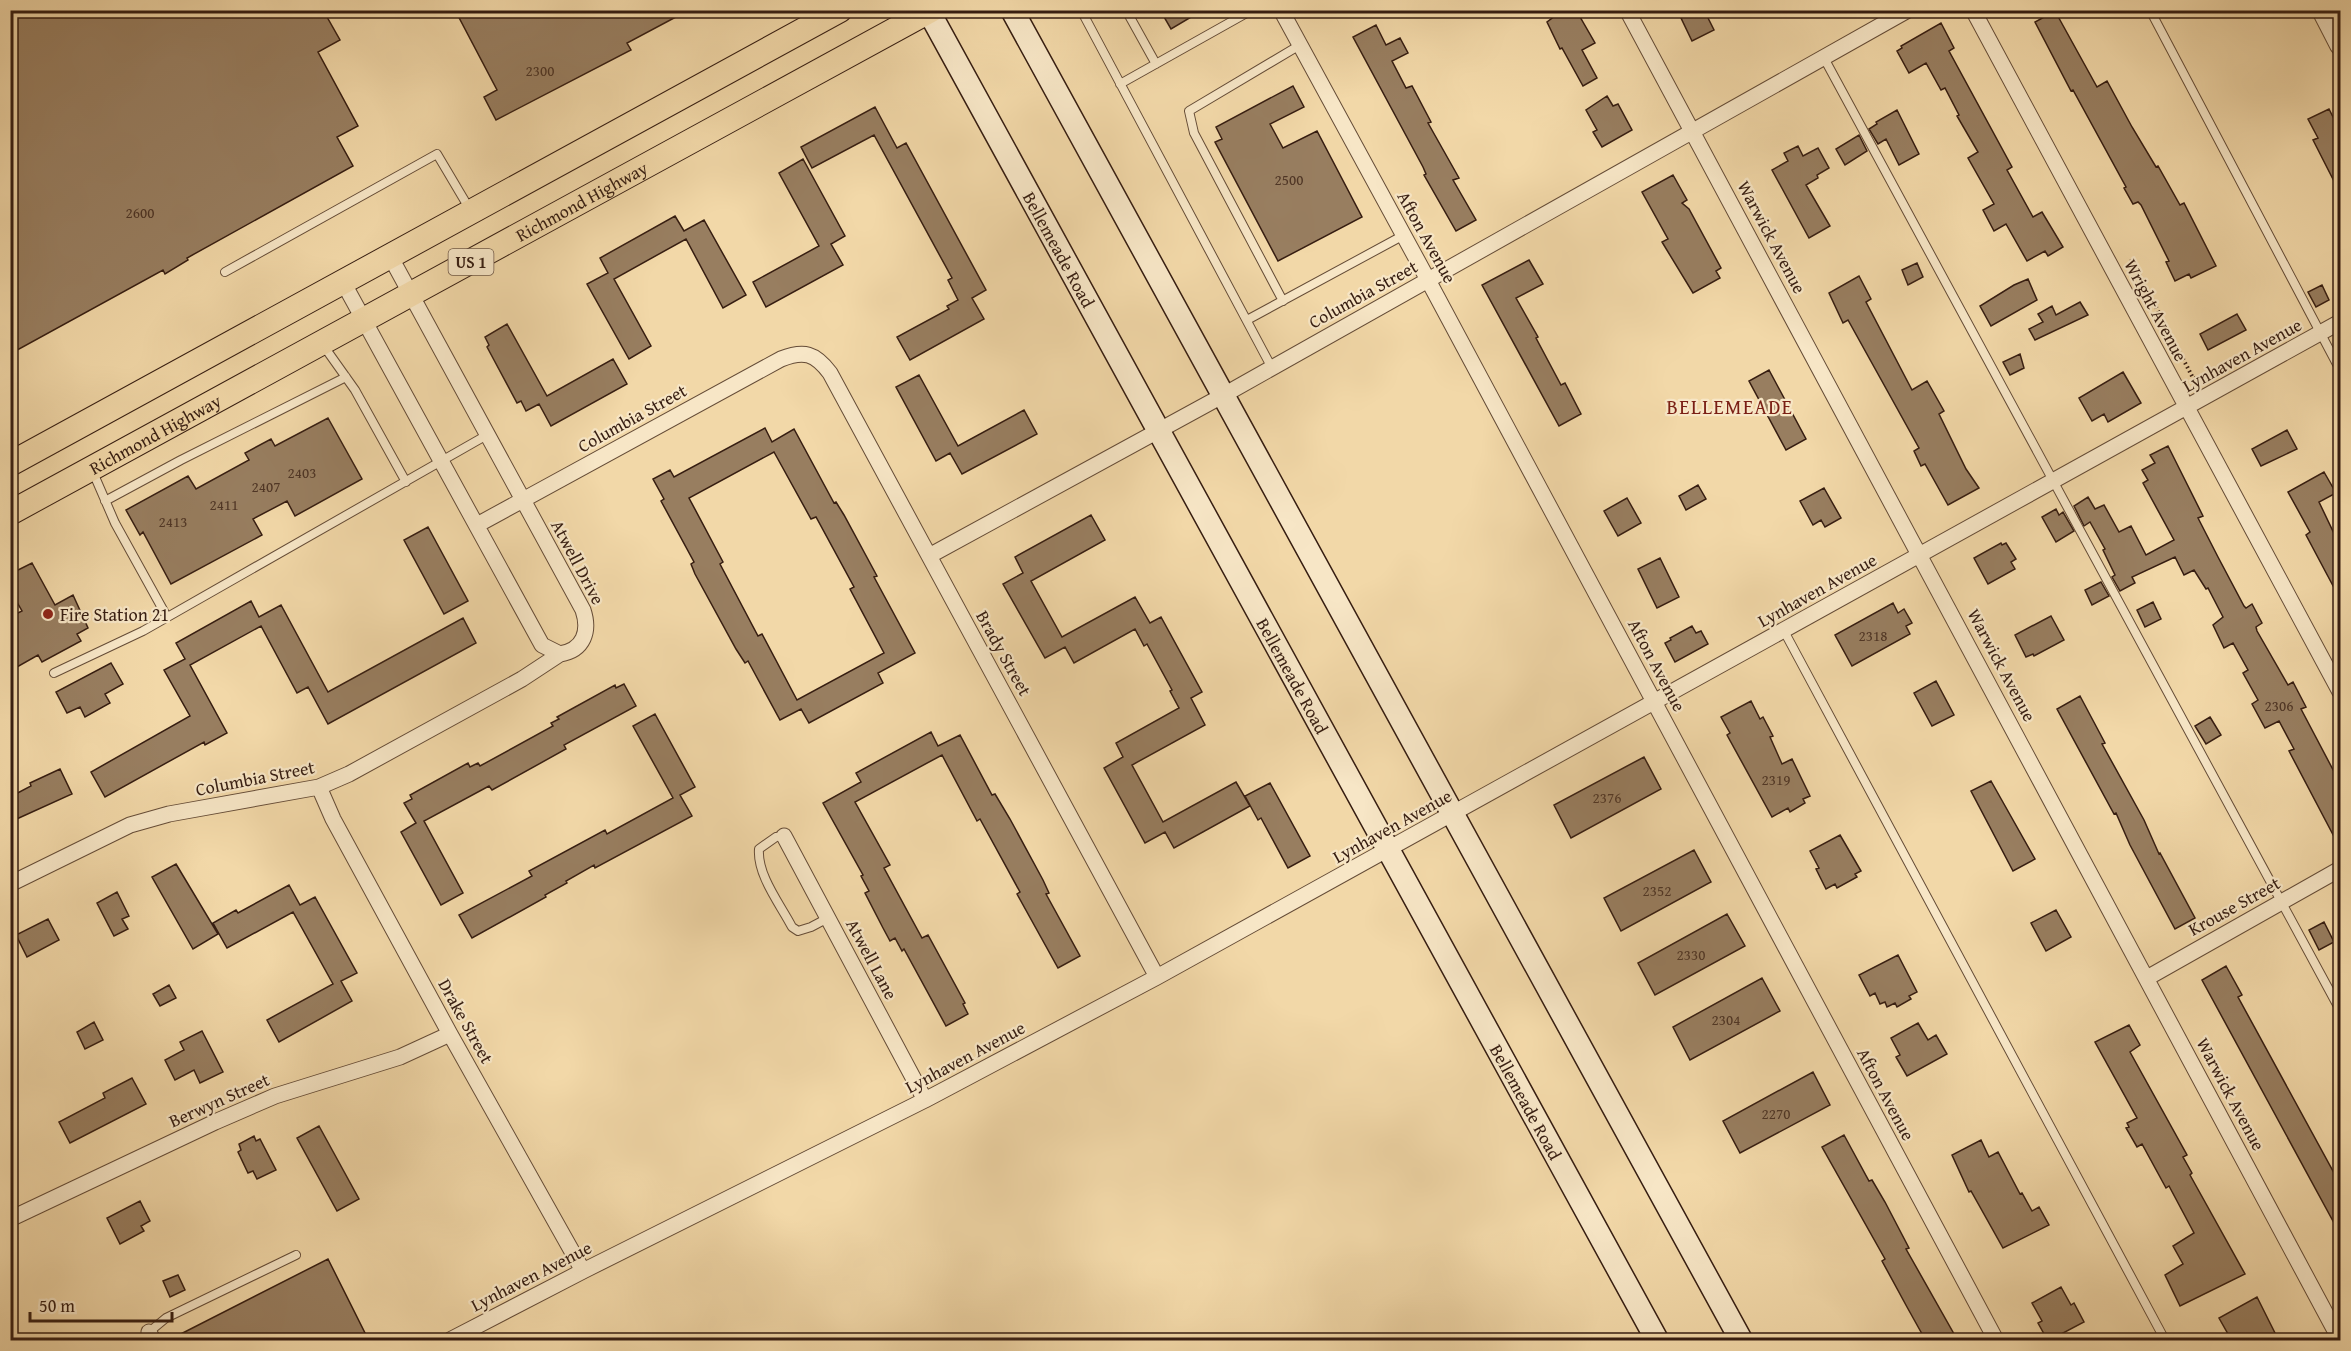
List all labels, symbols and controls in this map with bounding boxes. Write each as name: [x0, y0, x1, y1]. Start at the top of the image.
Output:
house number: 2300: [526, 60, 554, 81]
street label: Richmond Highway: [510, 154, 652, 248]
house number: 2500: [1275, 169, 1303, 190]
street label: Warwick Avenue: [1731, 176, 1813, 298]
street label: Bellemeade Road: [1016, 186, 1102, 313]
street label: Afton Avenue: [1391, 186, 1463, 288]
house number: 2600: [126, 202, 154, 223]
road number: US 1: [448, 249, 494, 275]
street label: Columbia Street: [1304, 253, 1423, 335]
street label: Wright Avenue: [2118, 254, 2194, 366]
street label: Lynhaven Avenue: [2177, 311, 2307, 399]
street label: Columbia Street: [573, 377, 692, 459]
street label: Richmond Highway: [84, 387, 226, 481]
district label: BELLEMEADE: [1667, 392, 1793, 421]
house number: 2403: [288, 462, 316, 483]
house number: 2407: [252, 476, 280, 497]
house number: 2411: [210, 494, 238, 515]
house number: 2413: [159, 511, 187, 532]
street label: Atwell Drive: [544, 515, 612, 609]
street label: Lynhaven Avenue: [1752, 546, 1882, 634]
place label: Fire Station 21: [60, 601, 169, 628]
street label: Warwick Avenue: [1961, 604, 2043, 726]
street label: Brady Street: [969, 605, 1039, 701]
marker: Fire Station 21: [41, 607, 55, 621]
street label: Bellemeade Road: [1250, 613, 1336, 739]
street label: Afton Avenue: [1621, 614, 1693, 716]
house number: 2318: [1859, 625, 1887, 646]
house number: 2306: [2265, 695, 2293, 716]
street label: Columbia Street: [193, 753, 318, 803]
house number: 2319: [1762, 769, 1790, 790]
street label: Lynhaven Avenue: [1327, 782, 1457, 870]
house number: 2376: [1593, 787, 1621, 808]
street label: Krouse Street: [2183, 869, 2286, 942]
house number: 2352: [1643, 880, 1671, 901]
street label: Atwell Lane: [839, 914, 905, 1004]
house number: 2330: [1677, 944, 1705, 965]
street label: Drake Street: [432, 974, 501, 1069]
house number: 2304: [1712, 1009, 1740, 1030]
street label: Lynhaven Avenue: [900, 1014, 1030, 1100]
street label: Warwick Avenue: [2190, 1033, 2272, 1155]
street label: Bellemeade Road: [1484, 1039, 1569, 1165]
street label: Afton Avenue: [1850, 1043, 1922, 1145]
street label: Berwyn Street: [164, 1066, 274, 1134]
house number: 2270: [1762, 1103, 1790, 1124]
street label: Lynhaven Avenue: [466, 1234, 596, 1318]
scale bar: [30, 1285, 172, 1323]
text: 50 m: [39, 1292, 75, 1319]

